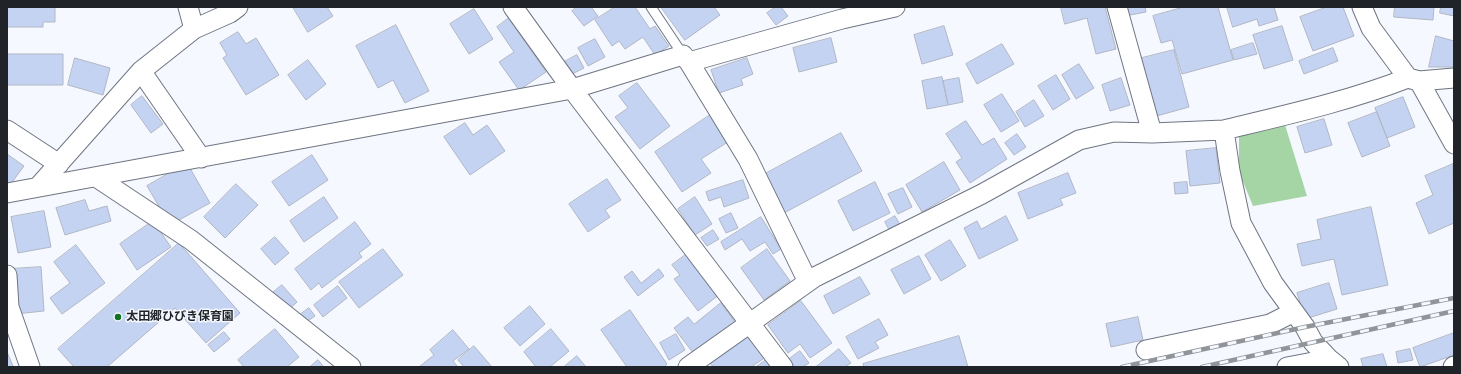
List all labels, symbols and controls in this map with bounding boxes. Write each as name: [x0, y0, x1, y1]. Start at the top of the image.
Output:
place label: 太田郷ひびき保育園: [126, 310, 234, 324]
marker: 太田郷ひびき保育園: [113, 312, 123, 322]

